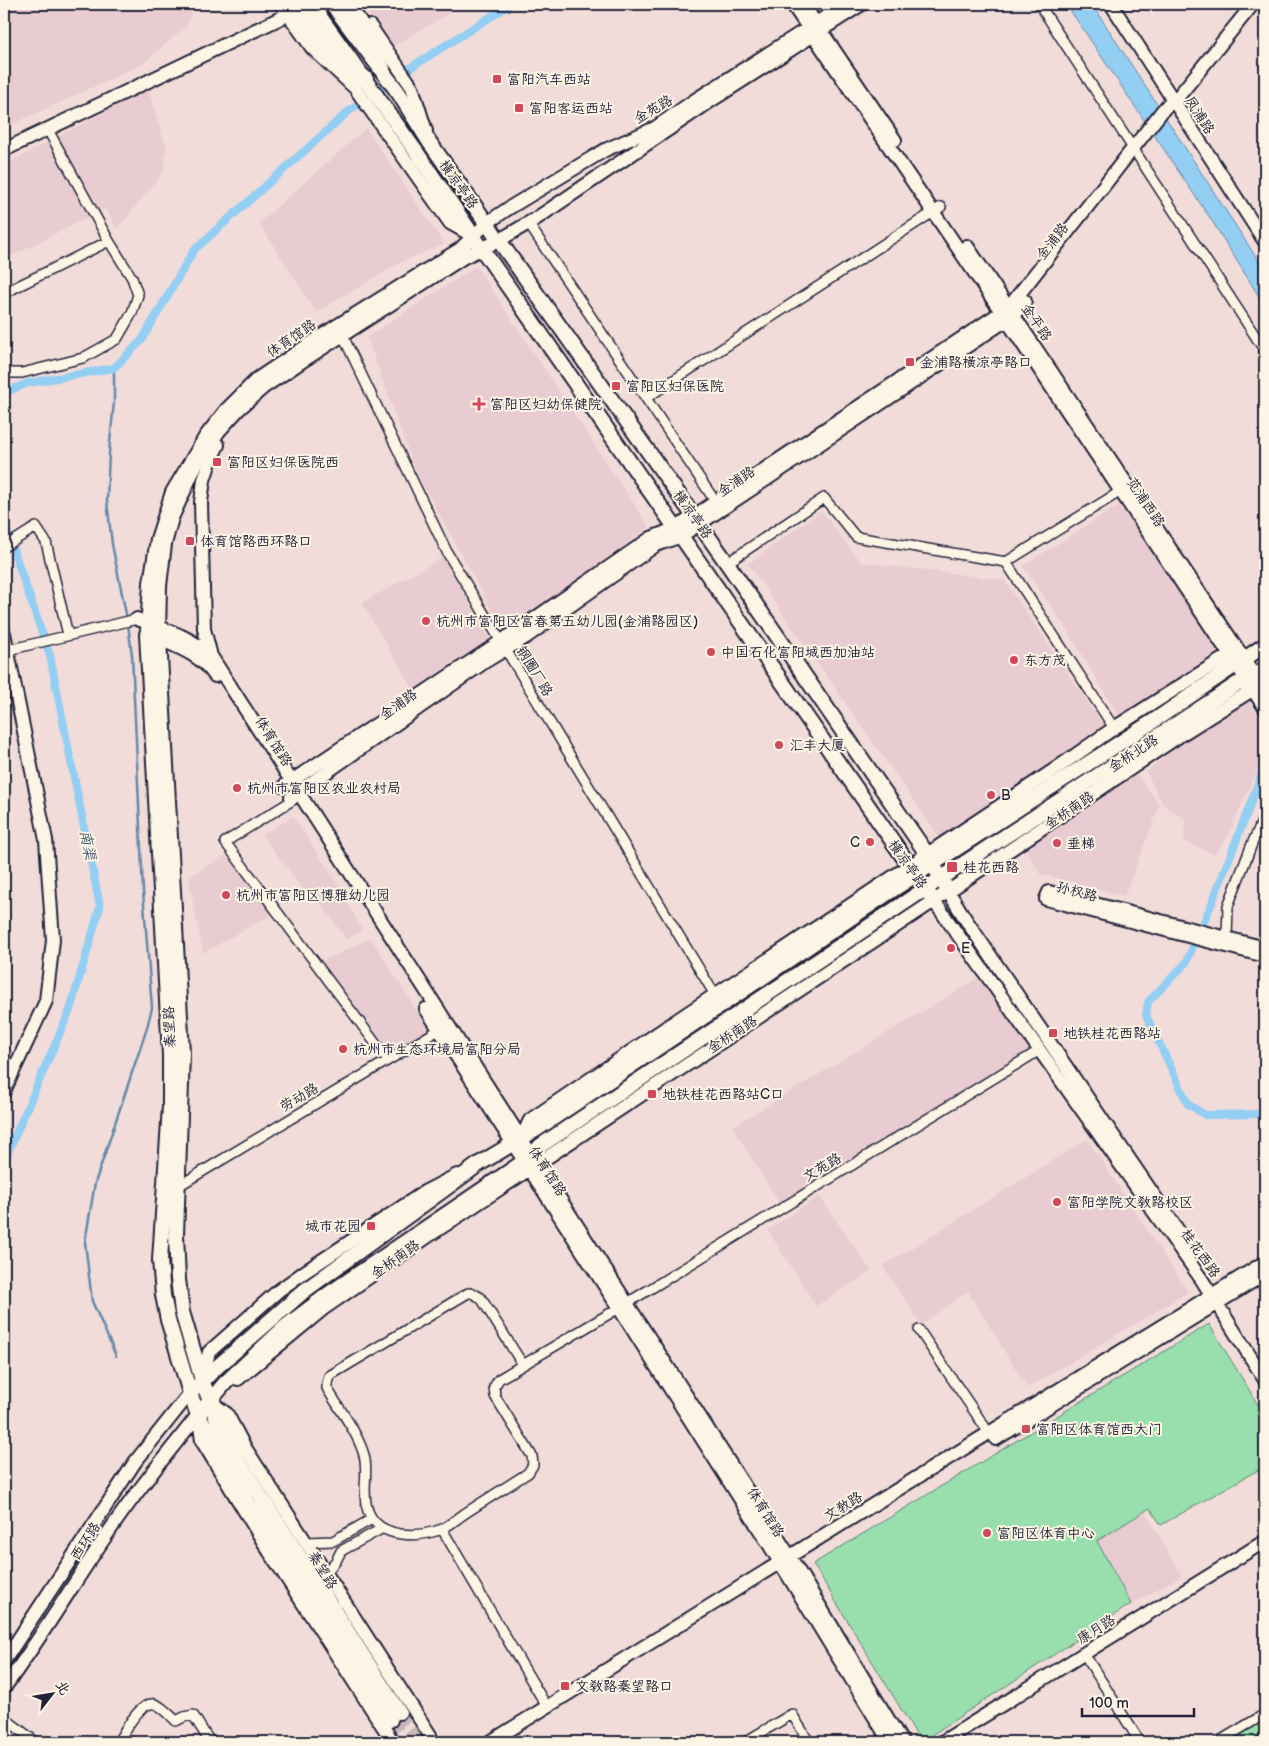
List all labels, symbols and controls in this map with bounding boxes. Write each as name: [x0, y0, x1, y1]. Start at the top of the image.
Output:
place label: 富阳汽车西站: [507, 71, 591, 88]
marker: 富阳汽车西站: [491, 73, 503, 85]
street label: 金苑路: [631, 92, 676, 127]
street label: 凤浦路: [1181, 93, 1218, 138]
place label: 富阳客运西站: [529, 100, 613, 117]
marker: 富阳客运西站: [513, 102, 525, 114]
street label: 横凉亭路: [436, 156, 482, 212]
street label: 金浦路: [1033, 220, 1072, 263]
street label: 金平路: [1018, 300, 1055, 344]
street label: 体育馆路: [263, 316, 319, 361]
place label: 金浦路横凉亭路口: [920, 354, 1032, 371]
marker: 金浦路横凉亭路口: [904, 356, 916, 368]
place label: 富阳区妇保医院: [626, 378, 724, 395]
marker: 富阳区妇保医院: [610, 380, 622, 392]
place label: 富阳区妇幼保健院: [490, 396, 602, 413]
marker: 富阳区妇幼保健院: [472, 397, 486, 411]
place label: 富阳区妇保医院西: [227, 454, 339, 471]
marker: 富阳区妇保医院西: [211, 456, 223, 468]
street label: 金浦路: [714, 463, 758, 500]
street label: 苋浦西路: [1123, 474, 1168, 530]
street label: 横凉亭路: [670, 486, 716, 542]
place label: 体育馆路西环路口: [200, 533, 312, 550]
marker: 体育馆路西环路口: [184, 535, 196, 547]
place label: 杭州市富阳区富春第五幼儿园(金浦路园区): [436, 613, 698, 630]
marker: 杭州市富阳区富春第五幼儿园(金浦路园区): [420, 615, 432, 627]
street label: 钢圈厂路: [513, 643, 556, 700]
place label: 中国石化富阳城西加油站: [721, 644, 875, 661]
marker: 中国石化富阳城西加油站: [705, 646, 717, 658]
place label: 东方茂: [1024, 652, 1066, 669]
marker: 东方茂: [1008, 654, 1020, 666]
street label: 金浦路: [376, 685, 420, 723]
street label: 体育馆路: [252, 713, 296, 770]
street label: 金桥北路: [1105, 731, 1161, 776]
place label: 汇丰大厦: [789, 737, 845, 754]
marker: 汇丰大厦: [773, 739, 785, 751]
place label: 杭州市富阳区农业农村局: [247, 780, 401, 797]
marker: 杭州市富阳区农业农村局: [231, 782, 243, 794]
place label: B: [1001, 787, 1011, 804]
street label: 金桥南路: [1041, 788, 1097, 833]
marker: B: [985, 789, 997, 801]
water label: 南渠: [75, 829, 100, 864]
place label: C: [850, 834, 860, 851]
place label: 垂梯: [1067, 835, 1095, 852]
marker: C: [864, 836, 876, 848]
street label: 横凉亭路: [885, 836, 931, 892]
marker: 垂梯: [1051, 837, 1063, 849]
place label: 桂花西路: [963, 859, 1019, 876]
marker: 桂花西路: [945, 860, 959, 874]
street label: 孙权路: [1054, 878, 1099, 905]
place label: 杭州市富阳区博雅幼儿园: [236, 887, 390, 904]
marker: 杭州市富阳区博雅幼儿园: [220, 889, 232, 901]
place label: E: [961, 940, 970, 957]
marker: E: [945, 942, 957, 954]
street label: 秦望路: [160, 1006, 179, 1048]
street label: 金桥南路: [704, 1012, 760, 1057]
place label: 地铁桂花西路站: [1063, 1025, 1161, 1042]
marker: 地铁桂花西路站: [1047, 1027, 1059, 1039]
place label: 杭州市生态环境局富阳分局: [353, 1041, 521, 1058]
marker: 杭州市生态环境局富阳分局: [337, 1043, 349, 1055]
street label: 劳动路: [277, 1079, 322, 1116]
place label: 地铁桂花西路站C口: [662, 1086, 784, 1103]
marker: 地铁桂花西路站C口: [646, 1088, 658, 1100]
street label: 体育馆路: [525, 1143, 570, 1199]
street label: 文苑路: [800, 1149, 845, 1186]
place label: 富阳学院文教路校区: [1067, 1194, 1193, 1211]
marker: 富阳学院文教路校区: [1051, 1196, 1063, 1208]
place label: 城市花园: [305, 1218, 361, 1235]
marker: 城市花园: [365, 1220, 377, 1232]
street label: 桂花西路: [1178, 1225, 1224, 1281]
street label: 金桥南路: [367, 1236, 423, 1282]
place label: 富阳区体育馆西大门: [1036, 1421, 1162, 1438]
marker: 富阳区体育馆西大门: [1020, 1423, 1032, 1435]
street label: 体育馆路: [744, 1484, 788, 1541]
street label: 文教路: [821, 1488, 866, 1525]
street label: 西环路: [67, 1519, 104, 1564]
place label: 富阳区体育中心: [997, 1525, 1095, 1542]
marker: 富阳区体育中心: [981, 1527, 993, 1539]
street label: 秦望路: [304, 1548, 341, 1593]
street label: 康月路: [1074, 1611, 1119, 1648]
north arrow: [28, 1668, 78, 1718]
text: 北: [52, 1677, 74, 1698]
place label: 文教路秦望路口: [575, 1678, 673, 1695]
marker: 文教路秦望路口: [559, 1680, 571, 1692]
scale bar: [1082, 1686, 1194, 1718]
text: 100 m: [1089, 1694, 1129, 1713]

